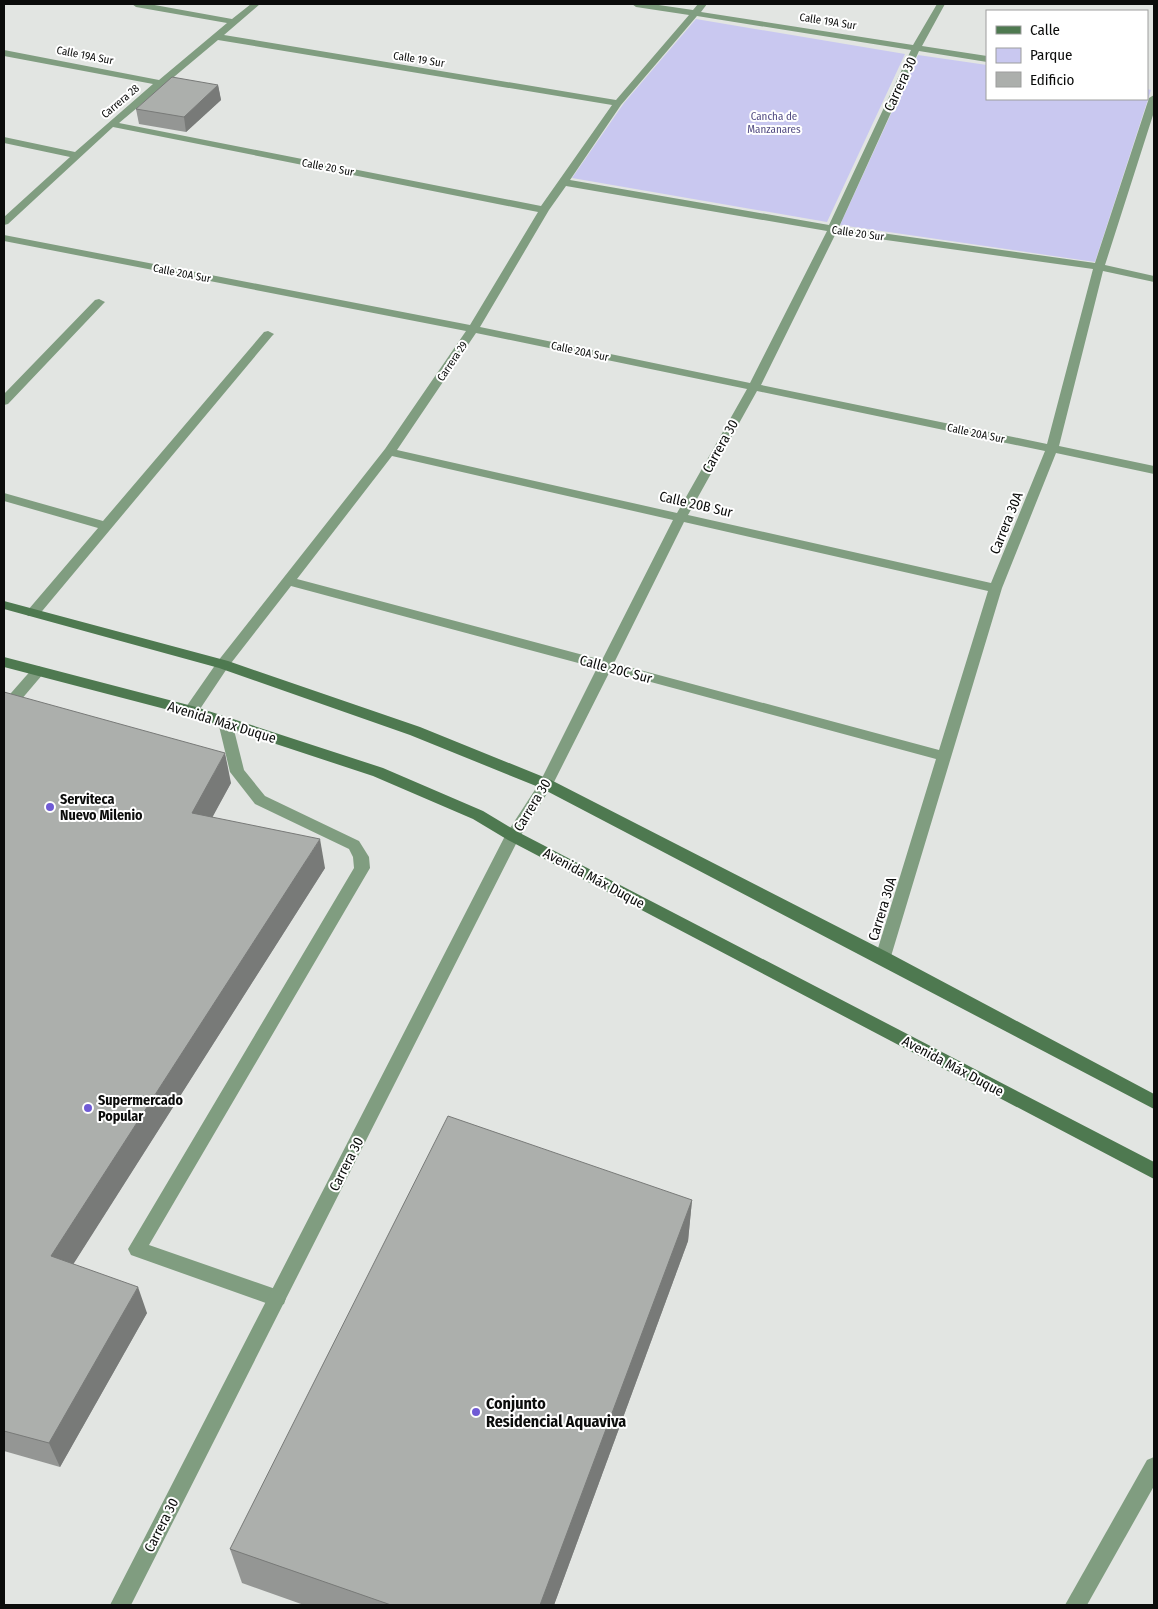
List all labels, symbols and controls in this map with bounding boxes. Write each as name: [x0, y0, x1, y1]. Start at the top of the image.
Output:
legend: [986, 10, 1148, 100]
street label: Calle 19A Sur: [799, 11, 857, 32]
text: Calle: [1030, 21, 1060, 39]
street label: Calle 19A Sur: [55, 44, 115, 67]
text: Parque: [1030, 46, 1073, 64]
street label: Calle 19 Sur: [392, 49, 446, 70]
street label: Carrera 30: [880, 54, 920, 114]
text: Edificio: [1030, 71, 1075, 89]
street label: Carrera 28: [99, 81, 142, 121]
park label: Cancha de Manzanares: [747, 110, 801, 136]
street label: Calle 20 Sur: [301, 156, 355, 179]
street label: Calle 20 Sur: [831, 223, 885, 244]
street label: Calle 20A Sur: [152, 262, 212, 285]
street label: Carrera 29: [434, 339, 470, 384]
street label: Calle 20A Sur: [550, 339, 610, 364]
street label: Carrera 30: [699, 417, 742, 476]
street label: Calle 20A Sur: [946, 421, 1006, 446]
street label: Calle 20B Sur: [658, 488, 734, 521]
street label: Carrera 30A: [986, 489, 1027, 557]
street label: Calle 20C Sur: [578, 652, 654, 687]
street label: Avenida Máx Duque: [166, 698, 278, 747]
street label: Carrera 30: [510, 776, 555, 835]
place label: Serviteca Nuevo Milenio: [60, 791, 143, 824]
marker: Serviteca Nuevo Milenio: [44, 801, 56, 813]
street label: Avenida Máx Duque: [540, 845, 647, 912]
street label: Carrera 30A: [865, 875, 900, 943]
street label: Avenida Máx Duque: [899, 1033, 1006, 1100]
place label: Supermercado Popular: [98, 1092, 183, 1125]
marker: Supermercado Popular: [82, 1102, 94, 1114]
street label: Carrera 30: [326, 1134, 367, 1194]
place label: Conjunto Residencial Aquaviva: [486, 1394, 626, 1431]
marker: Conjunto Residencial Aquaviva: [470, 1406, 482, 1418]
street label: Carrera 30: [141, 1495, 182, 1555]

